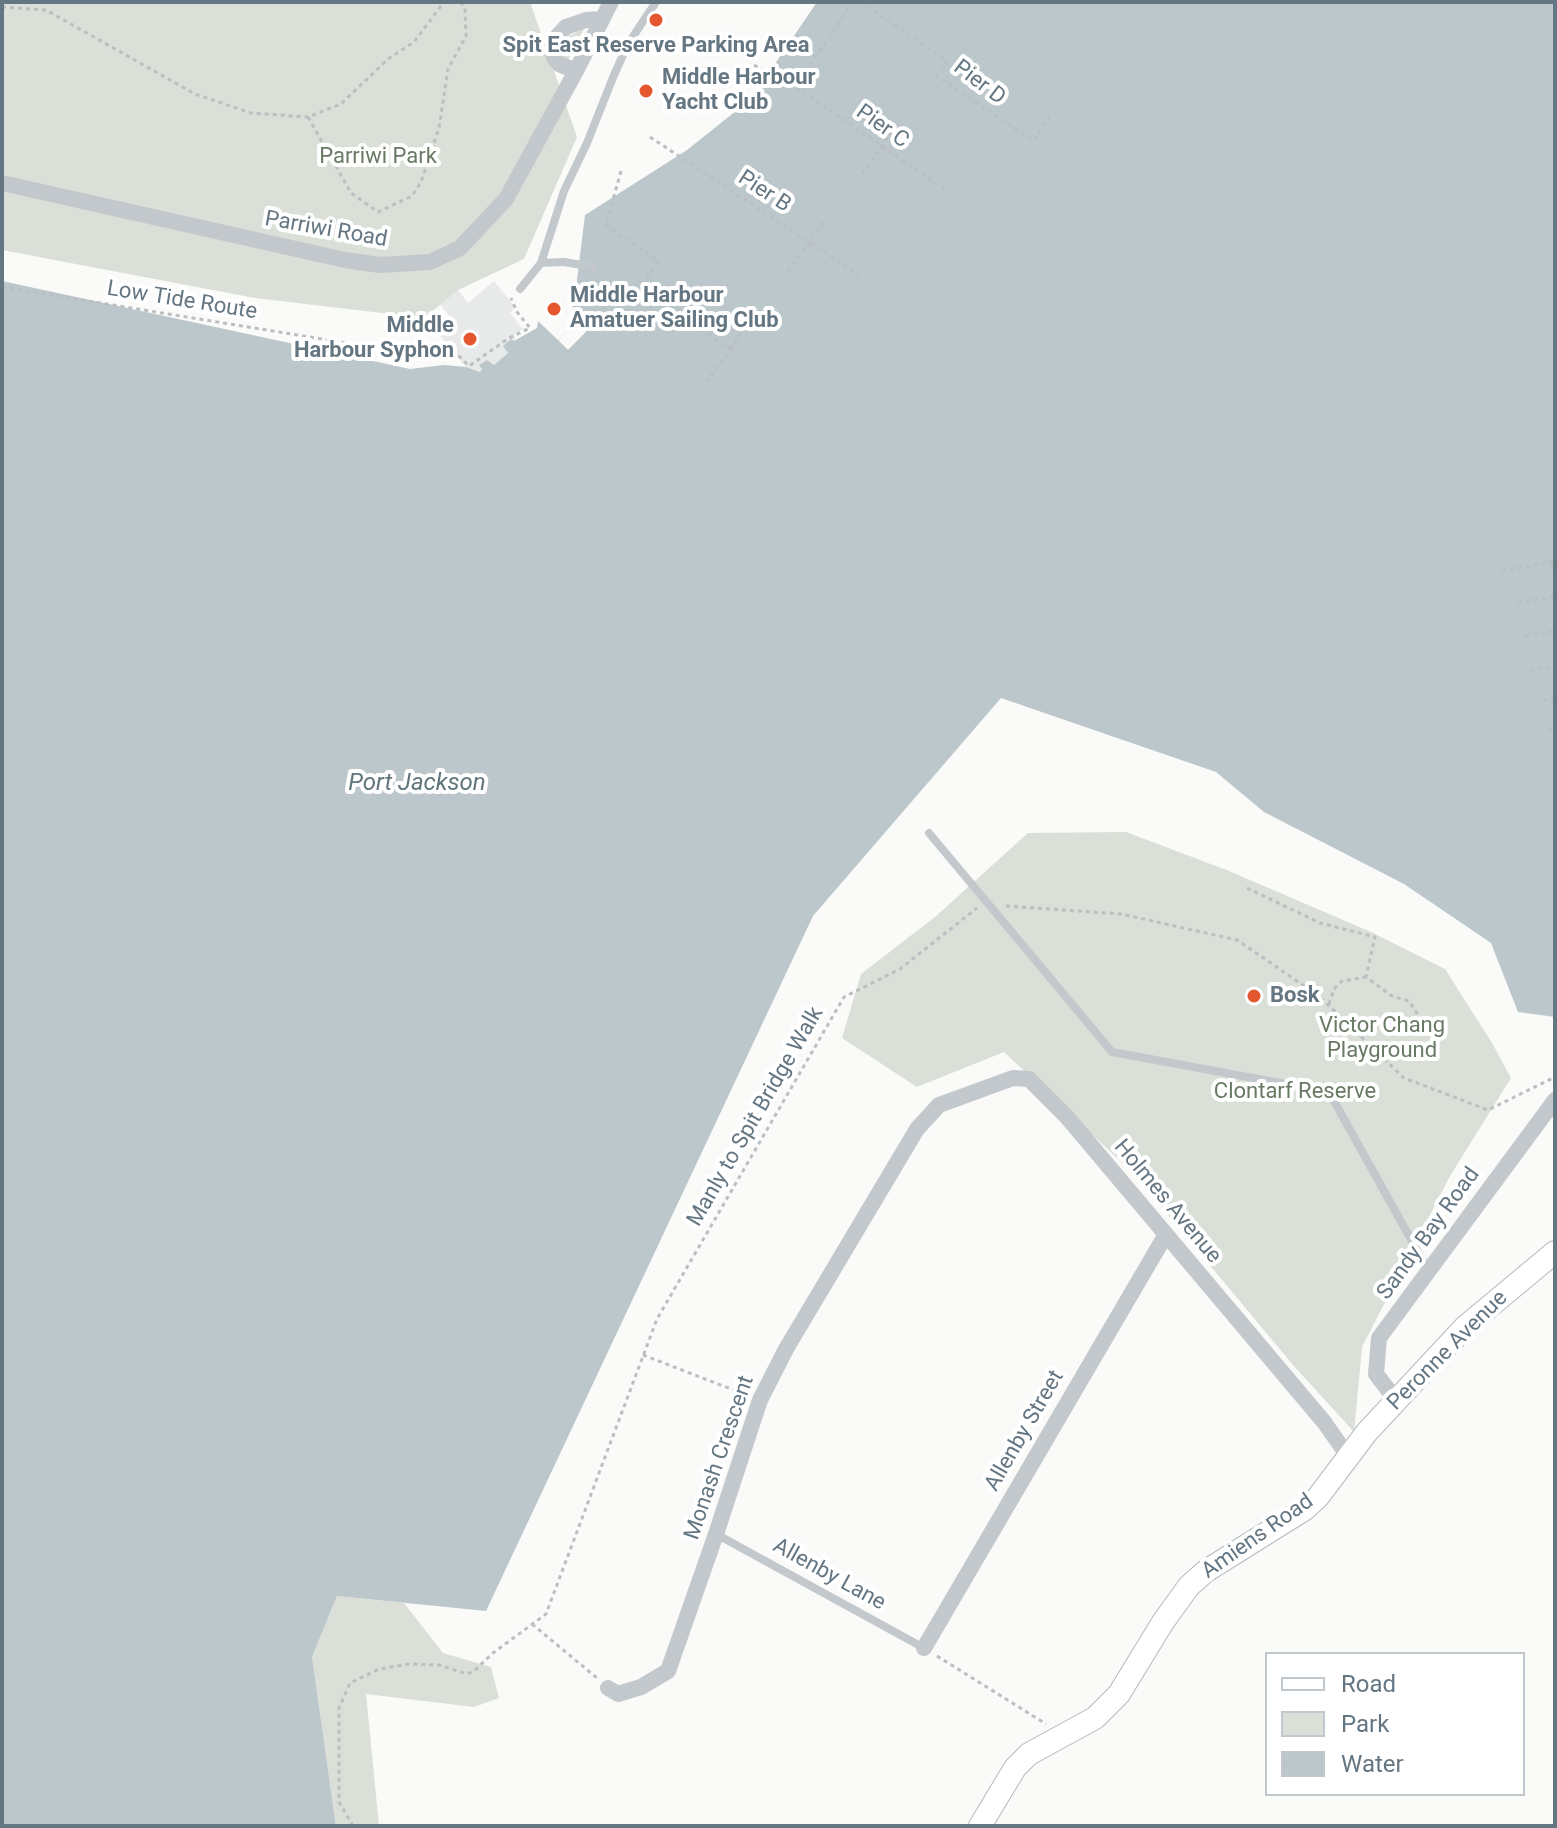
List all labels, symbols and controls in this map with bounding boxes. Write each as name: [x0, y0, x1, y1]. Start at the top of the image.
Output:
marker: Spit East Reserve Parking Area: [647, 11, 665, 29]
place label: Spit East Reserve Parking Area: [503, 33, 809, 59]
street label: Pier D: [948, 55, 1010, 111]
place label: Middle Harbour Yacht Club: [662, 65, 816, 116]
marker: Middle Harbour Yacht Club: [637, 82, 655, 100]
street label: Pier C: [851, 100, 913, 154]
park label: Parriwi Park: [319, 144, 437, 170]
street label: Pier B: [733, 165, 795, 219]
street label: Parriwi Road: [263, 206, 389, 254]
street label: Low Tide Route: [105, 276, 259, 326]
place label: Middle Harbour Amatuer Sailing Club: [570, 283, 779, 334]
marker: Middle Harbour Amatuer Sailing Club: [545, 300, 563, 318]
place label: Middle Harbour Syphon: [294, 313, 454, 364]
marker: Middle Harbour Syphon: [461, 330, 479, 348]
water label: Port Jackson: [348, 770, 486, 798]
place label: Bosk: [1270, 983, 1320, 1009]
marker: Bosk: [1245, 987, 1263, 1005]
street label: Manly to Spit Bridge Walk: [682, 1003, 830, 1231]
park label: Victor Chang Playground: [1319, 1013, 1445, 1064]
park label: Clontarf Reserve: [1214, 1079, 1376, 1105]
street label: Holmes Avenue: [1108, 1135, 1226, 1269]
street label: Sandy Bay Road: [1372, 1163, 1486, 1305]
street label: Peronne Avenue: [1383, 1286, 1513, 1416]
street label: Allenby Street: [980, 1366, 1070, 1496]
street label: Monash Crescent: [680, 1372, 760, 1544]
street label: Amiens Road: [1197, 1489, 1319, 1585]
street label: Allenby Lane: [768, 1533, 890, 1617]
legend: [1265, 1652, 1525, 1796]
text: Road: [1341, 1670, 1396, 1698]
text: Park: [1341, 1710, 1389, 1738]
text: Water: [1341, 1750, 1404, 1778]

